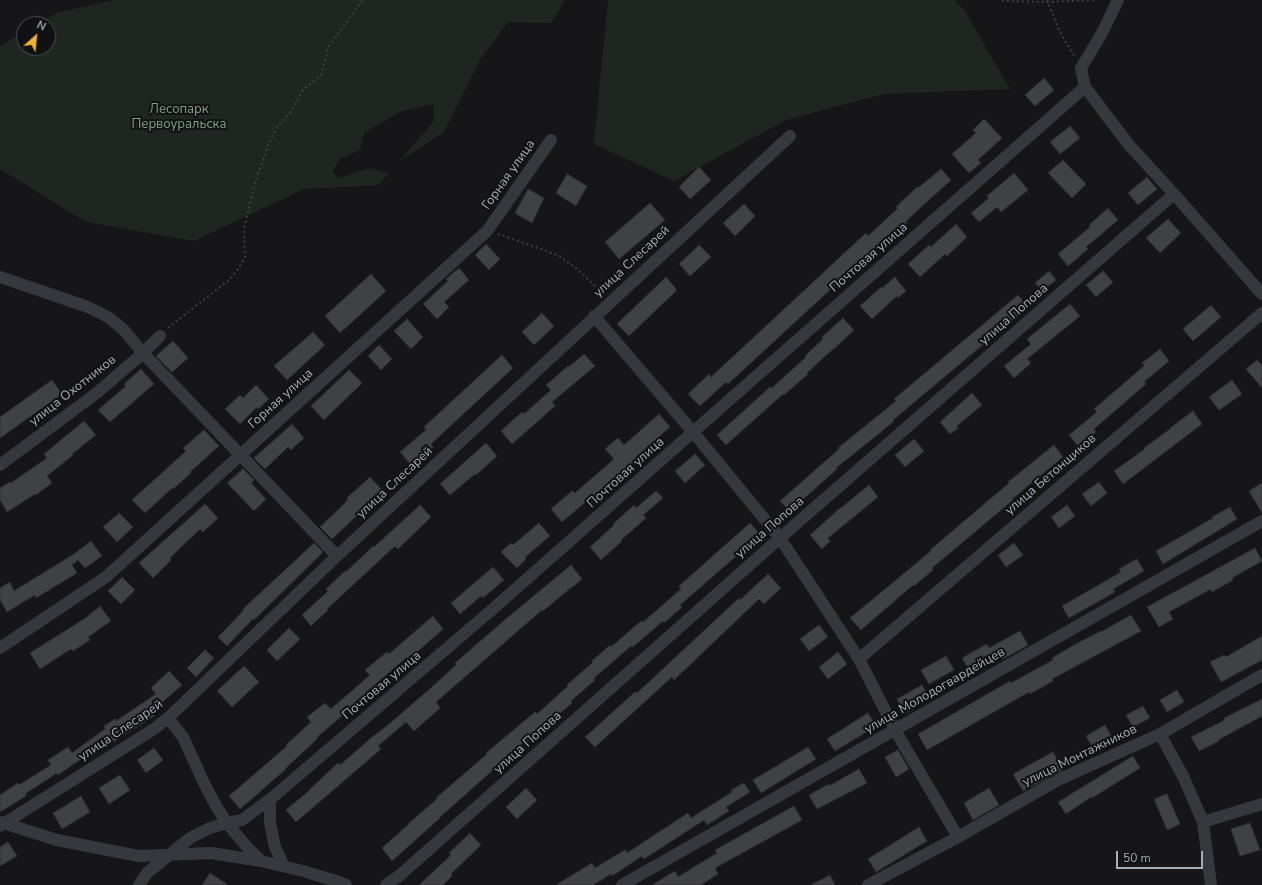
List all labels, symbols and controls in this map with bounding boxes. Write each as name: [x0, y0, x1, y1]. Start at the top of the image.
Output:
north arrow: [16, 16, 56, 56]
text: N: [34, 17, 48, 34]
park label: Лесопарк Первоуральска: [132, 102, 226, 133]
street label: Горная улица: [479, 137, 539, 213]
street label: Почтовая улица: [827, 220, 911, 296]
street label: улица Слесарей: [591, 223, 673, 301]
street label: улица Попова: [976, 281, 1052, 349]
street label: улица Охотников: [26, 352, 120, 430]
street label: Горная улица: [245, 366, 317, 432]
street label: улица Бетонщиков: [1002, 431, 1100, 519]
street label: Почтовая улица: [584, 434, 668, 512]
street label: улица Слесарей: [354, 444, 436, 522]
street label: улица Попова: [732, 494, 808, 562]
street label: улица Молодогвардейцев: [862, 644, 1008, 738]
street label: Почтовая улица: [339, 648, 425, 724]
street label: улица Слесарей: [76, 697, 166, 765]
street label: улица Попова: [491, 708, 565, 778]
street label: улица Монтажников: [1020, 722, 1140, 790]
scale bar: [1118, 843, 1205, 869]
text: 50 m: [1123, 850, 1151, 866]

